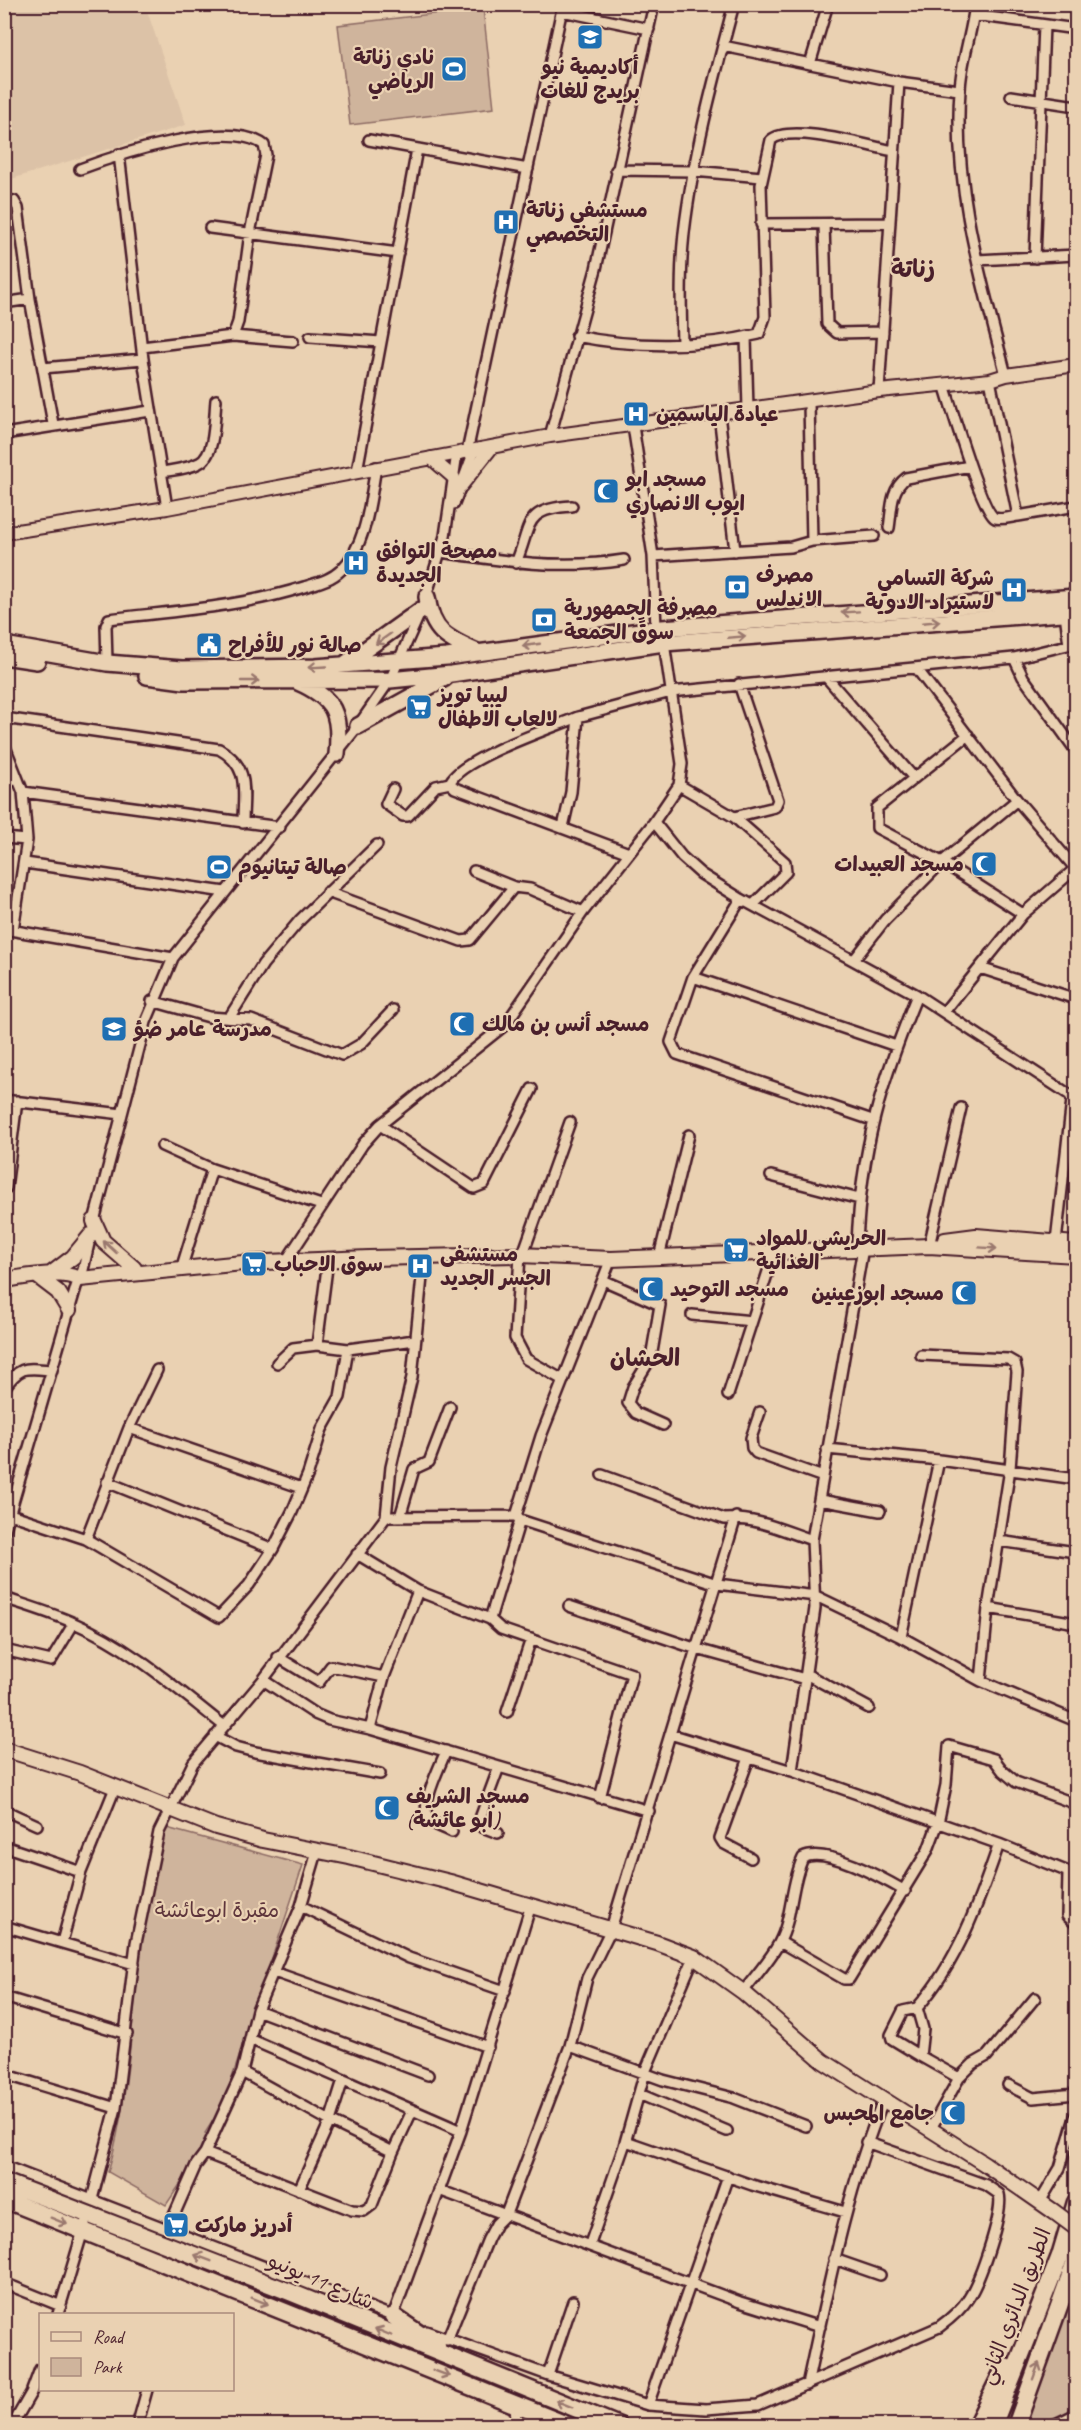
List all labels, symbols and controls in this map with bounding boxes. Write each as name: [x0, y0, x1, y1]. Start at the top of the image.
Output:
school or university icon: أكاديمية نيو بريدج للغات: [575, 22, 605, 52]
place label: نادي زناتة الرياضي: [353, 44, 434, 100]
sports icon: نادي زناتة الرياضي: [439, 54, 469, 84]
place label: أكاديمية نيو بريدج للغات: [540, 54, 640, 104]
place label: مستشفي زناتة التخصصي: [526, 197, 648, 253]
hospital icon: مستشفي زناتة التخصصي: [491, 207, 521, 237]
district label: زناتة: [891, 254, 935, 284]
hospital icon: عيادة الياسمين: [621, 399, 651, 429]
place label: عيادة الياسمين: [656, 401, 778, 427]
place label: مسجد ابو ايوب الانصاري: [624, 466, 745, 519]
mosque icon: مسجد ابو ايوب الانصاري: [591, 476, 621, 506]
place label: مصحة التوافق الجديدة: [376, 538, 497, 588]
hospital icon: مصحة التوافق الجديدة: [341, 548, 371, 578]
place label: مصرف الاندلس: [756, 562, 822, 612]
place label: شركة التسامي لاستيراد الادوية: [865, 565, 994, 615]
bank icon: مصرف الاندلس: [722, 572, 752, 602]
hospital icon: شركة التسامي لاستيراد الادوية: [999, 575, 1029, 605]
place label: مصرفة الجمهورية سوقً الجمعة: [564, 595, 718, 645]
bank icon: مصرفة الجمهورية سوقً الجمعة: [529, 605, 559, 635]
one-way arrow: [841, 607, 861, 618]
one-way arrow: [920, 616, 940, 627]
public building icon: صالة نور للأفراح: [194, 630, 224, 660]
place label: صالة نور للأفراح: [228, 631, 362, 658]
one-way arrow: [726, 632, 746, 643]
one-way arrow: [376, 633, 392, 645]
one-way arrow: [522, 639, 542, 650]
one-way arrow: [307, 661, 327, 672]
one-way arrow: [240, 675, 260, 687]
place label: ليبيا تويز لالعاب الاطفال: [436, 682, 557, 732]
supermarket icon: ليبيا تويز لالعاب الاطفال: [404, 692, 434, 722]
mosque icon: مسجد العبيدات: [969, 849, 999, 879]
place label: مسجد العبيدات: [834, 851, 964, 877]
sports icon: صالة تيتانيوم: [204, 852, 234, 882]
place label: صالة تيتانيوم: [238, 854, 347, 883]
mosque icon: مسجد أنس بن مالك: [447, 1009, 477, 1039]
place label: مسجد أنس بن مالك: [482, 1011, 649, 1037]
school or university icon: مدرسة عامر ضؤ: [99, 1014, 129, 1044]
place label: مدرسة عامر ضؤ: [132, 1016, 272, 1042]
place label: الحريشي للمواد الغذائية: [756, 1225, 886, 1275]
supermarket icon: الحريشي للمواد الغذائية: [721, 1235, 751, 1265]
one-way arrow: [102, 1241, 118, 1254]
place label: مستشفى الجسر الجديد: [440, 1241, 551, 1291]
one-way arrow: [977, 1243, 997, 1254]
supermarket icon: سوق الاحباب: [239, 1249, 269, 1279]
place label: سوق الاحباب: [274, 1251, 383, 1277]
hospital icon: مستشفى الجسر الجديد: [405, 1251, 435, 1281]
mosque icon: مسجد التوحيد: [636, 1274, 666, 1304]
place label: مسجد التوحيد: [670, 1276, 789, 1303]
mosque icon: مسجد ابوزعينين: [949, 1278, 979, 1308]
place label: مسجد ابوزعينين: [811, 1280, 944, 1306]
district label: الحشان: [610, 1343, 680, 1373]
place label: مسجد الشريف (ابو عائشة): [406, 1783, 530, 1833]
mosque icon: مسجد الشريف (ابو عائشة): [372, 1793, 402, 1823]
park label: مقبرة ابوعائشة: [155, 1897, 279, 1923]
mosque icon: جامع المحبس: [938, 2098, 968, 2128]
place label: جامع المحبس: [823, 2100, 934, 2128]
supermarket icon: أدريز ماركت: [161, 2210, 191, 2240]
place label: أدريز ماركت: [195, 2212, 293, 2238]
one-way arrow: [49, 2216, 68, 2227]
street label: الطريق الدائري الثاني: [973, 2224, 1062, 2390]
street label: شارع 11 يونيو: [263, 2247, 378, 2317]
one-way arrow: [194, 2252, 213, 2263]
one-way arrow: [250, 2296, 268, 2307]
legend: [39, 2313, 234, 2391]
text: Road: [93, 2326, 126, 2348]
one-way arrow: [375, 2326, 393, 2337]
text: Park: [93, 2356, 123, 2378]
one-way arrow: [1031, 2362, 1042, 2380]
one-way arrow: [431, 2368, 449, 2379]
one-way arrow: [556, 2398, 574, 2409]

